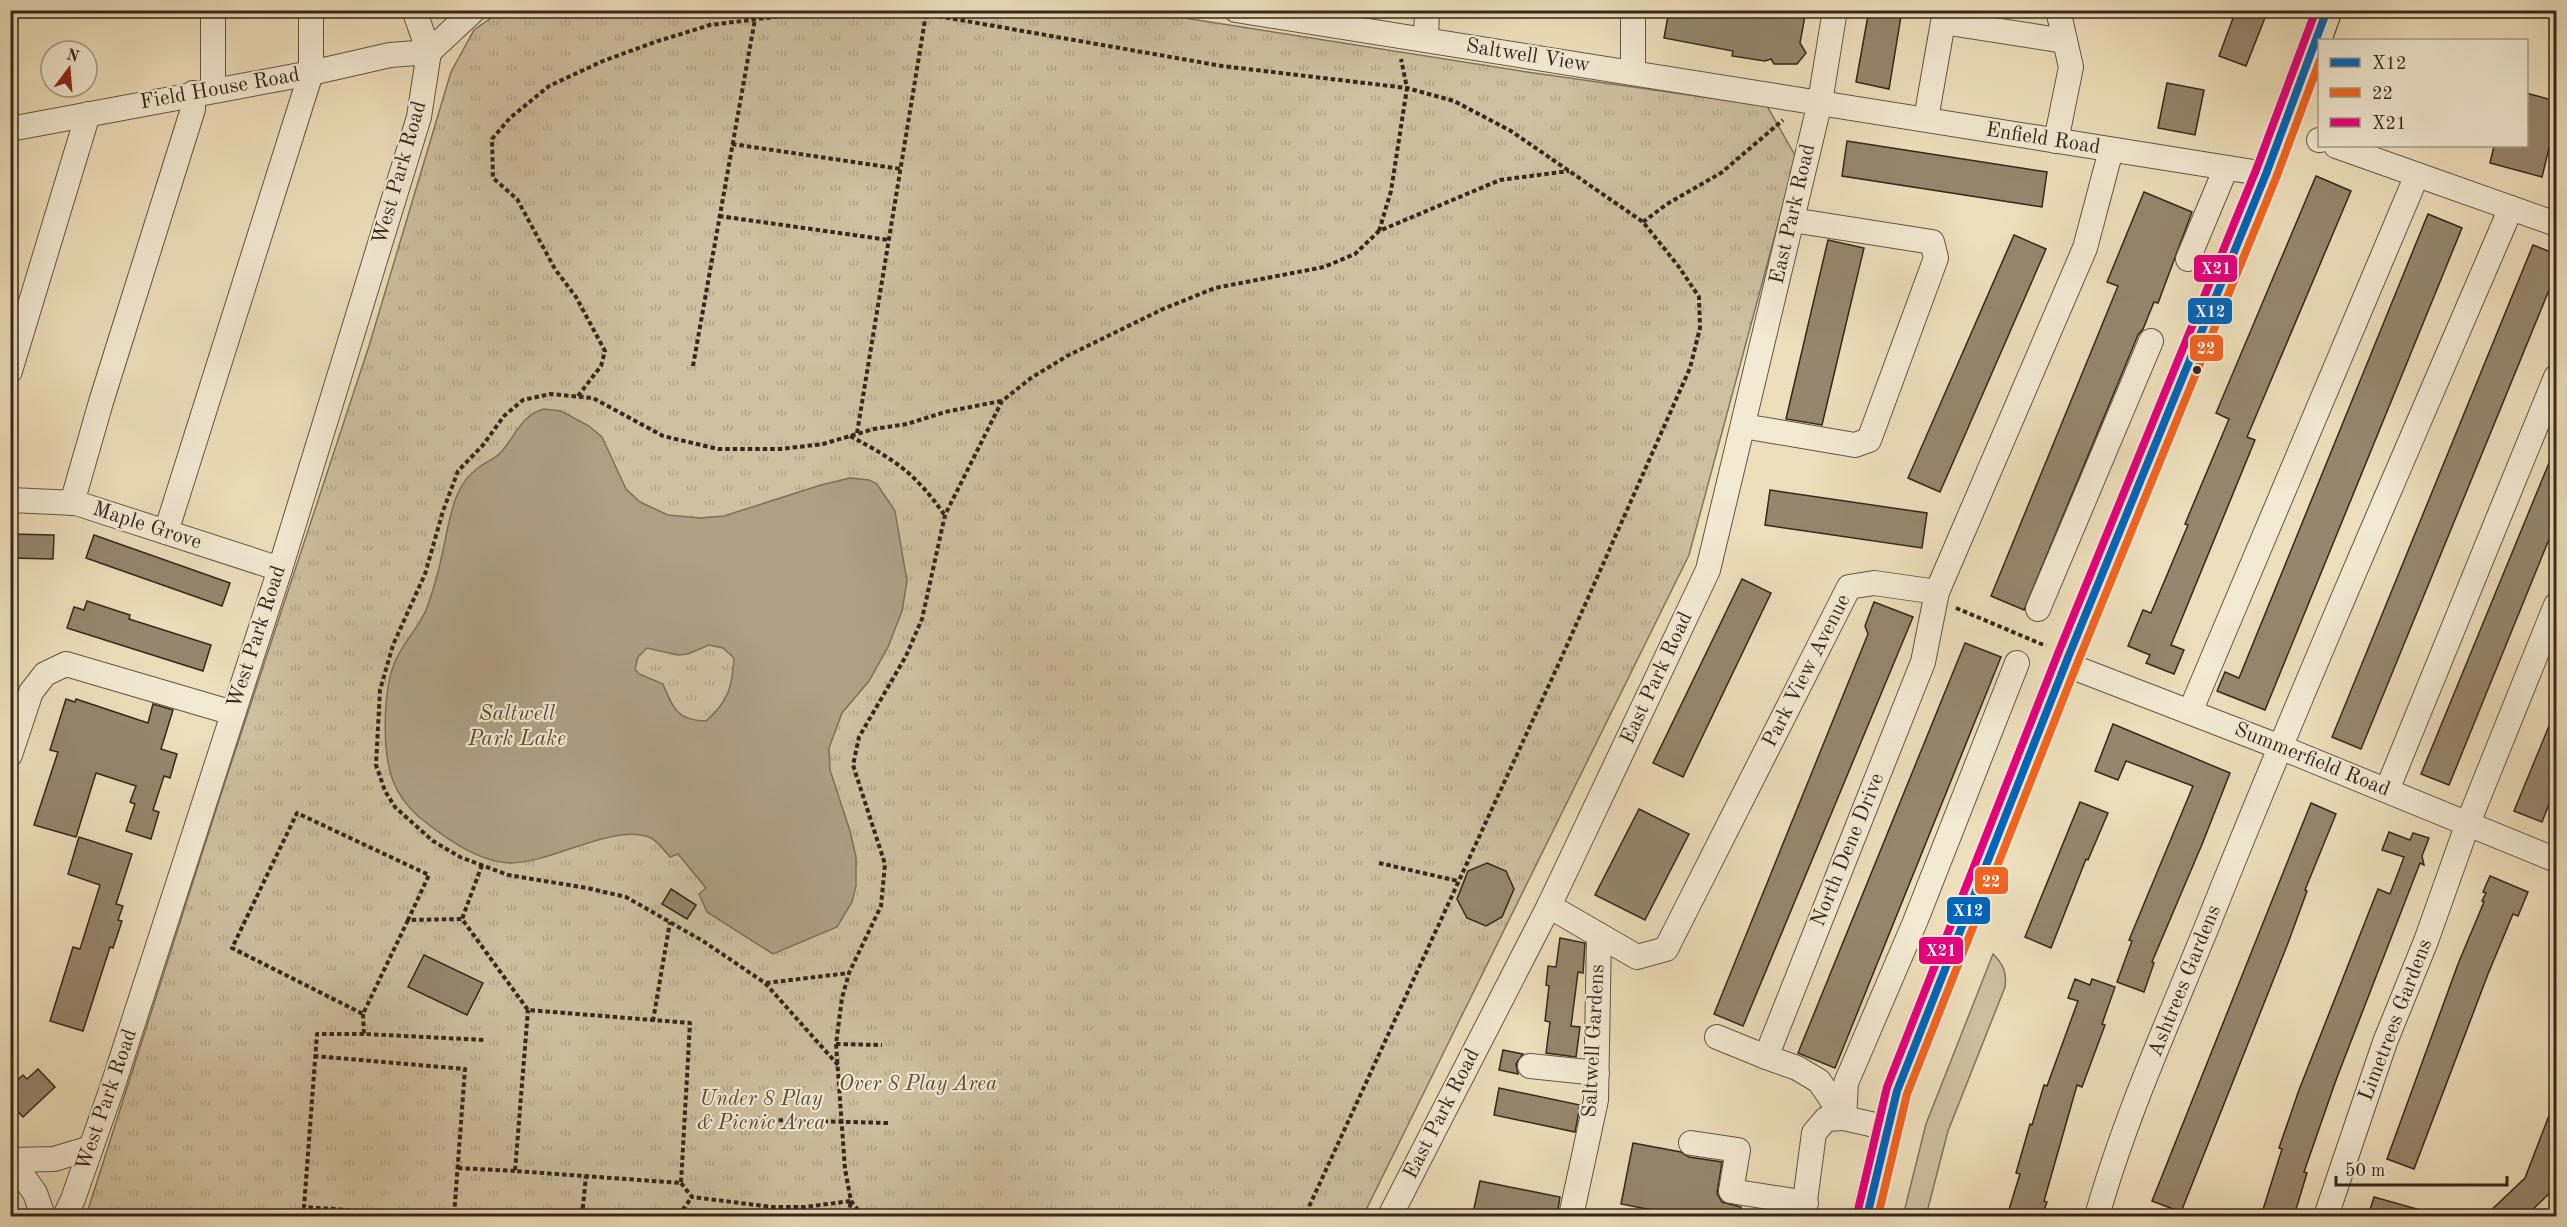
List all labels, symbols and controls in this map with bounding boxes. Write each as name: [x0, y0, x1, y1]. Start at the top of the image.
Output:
street label: Saltwell View: [1464, 36, 1592, 76]
north arrow: [39, 39, 99, 99]
legend: [2318, 39, 2528, 147]
text: N: [64, 47, 81, 66]
text: X12: [2372, 55, 2406, 73]
street label: Field House Road: [139, 65, 301, 113]
text: 22: [2372, 85, 2393, 103]
street label: West Park Road: [369, 99, 431, 247]
text: X21: [2372, 115, 2406, 133]
street label: Enfield Road: [1984, 120, 2102, 158]
street label: East Park Road: [1767, 142, 1819, 286]
line badge: X21: [2193, 254, 2238, 283]
text: X21: [2201, 262, 2231, 278]
line badge: X12: [2187, 297, 2233, 325]
text: X12: [2195, 305, 2225, 321]
line badge: 22: [2189, 334, 2224, 362]
text: 22: [2197, 342, 2215, 358]
unlabelled marker: [2191, 364, 2203, 376]
street label: Maple Grove: [90, 499, 204, 553]
street label: West Park Road: [224, 563, 290, 711]
street label: Park View Avenue: [1759, 591, 1855, 751]
street label: East Park Road: [1617, 609, 1697, 747]
water label: Saltwell Park Lake: [467, 703, 566, 750]
street label: Summerfield Road: [2231, 719, 2393, 801]
street label: North Dene Drive: [1808, 770, 1888, 930]
line badge: 22: [1974, 866, 2009, 895]
text: 22: [1982, 875, 2000, 891]
line badge: X12: [1946, 896, 1991, 925]
street label: Ashtrees Gardens: [2145, 902, 2225, 1060]
text: X12: [1953, 904, 1983, 920]
line badge: X21: [1918, 936, 1964, 965]
street label: Limetrees Gardens: [2355, 936, 2437, 1104]
text: X21: [1926, 944, 1956, 960]
street label: Saltwell Gardens: [1579, 964, 1609, 1118]
street label: West Park Road: [73, 1026, 141, 1174]
street label: East Park Road: [1400, 1045, 1484, 1183]
park label: Over 8 Play Area: [839, 1074, 997, 1095]
park label: Under 8 Play & Picnic Area: [696, 1089, 826, 1134]
scale bar: [2336, 1149, 2507, 1187]
text: 50 m: [2345, 1162, 2385, 1180]

